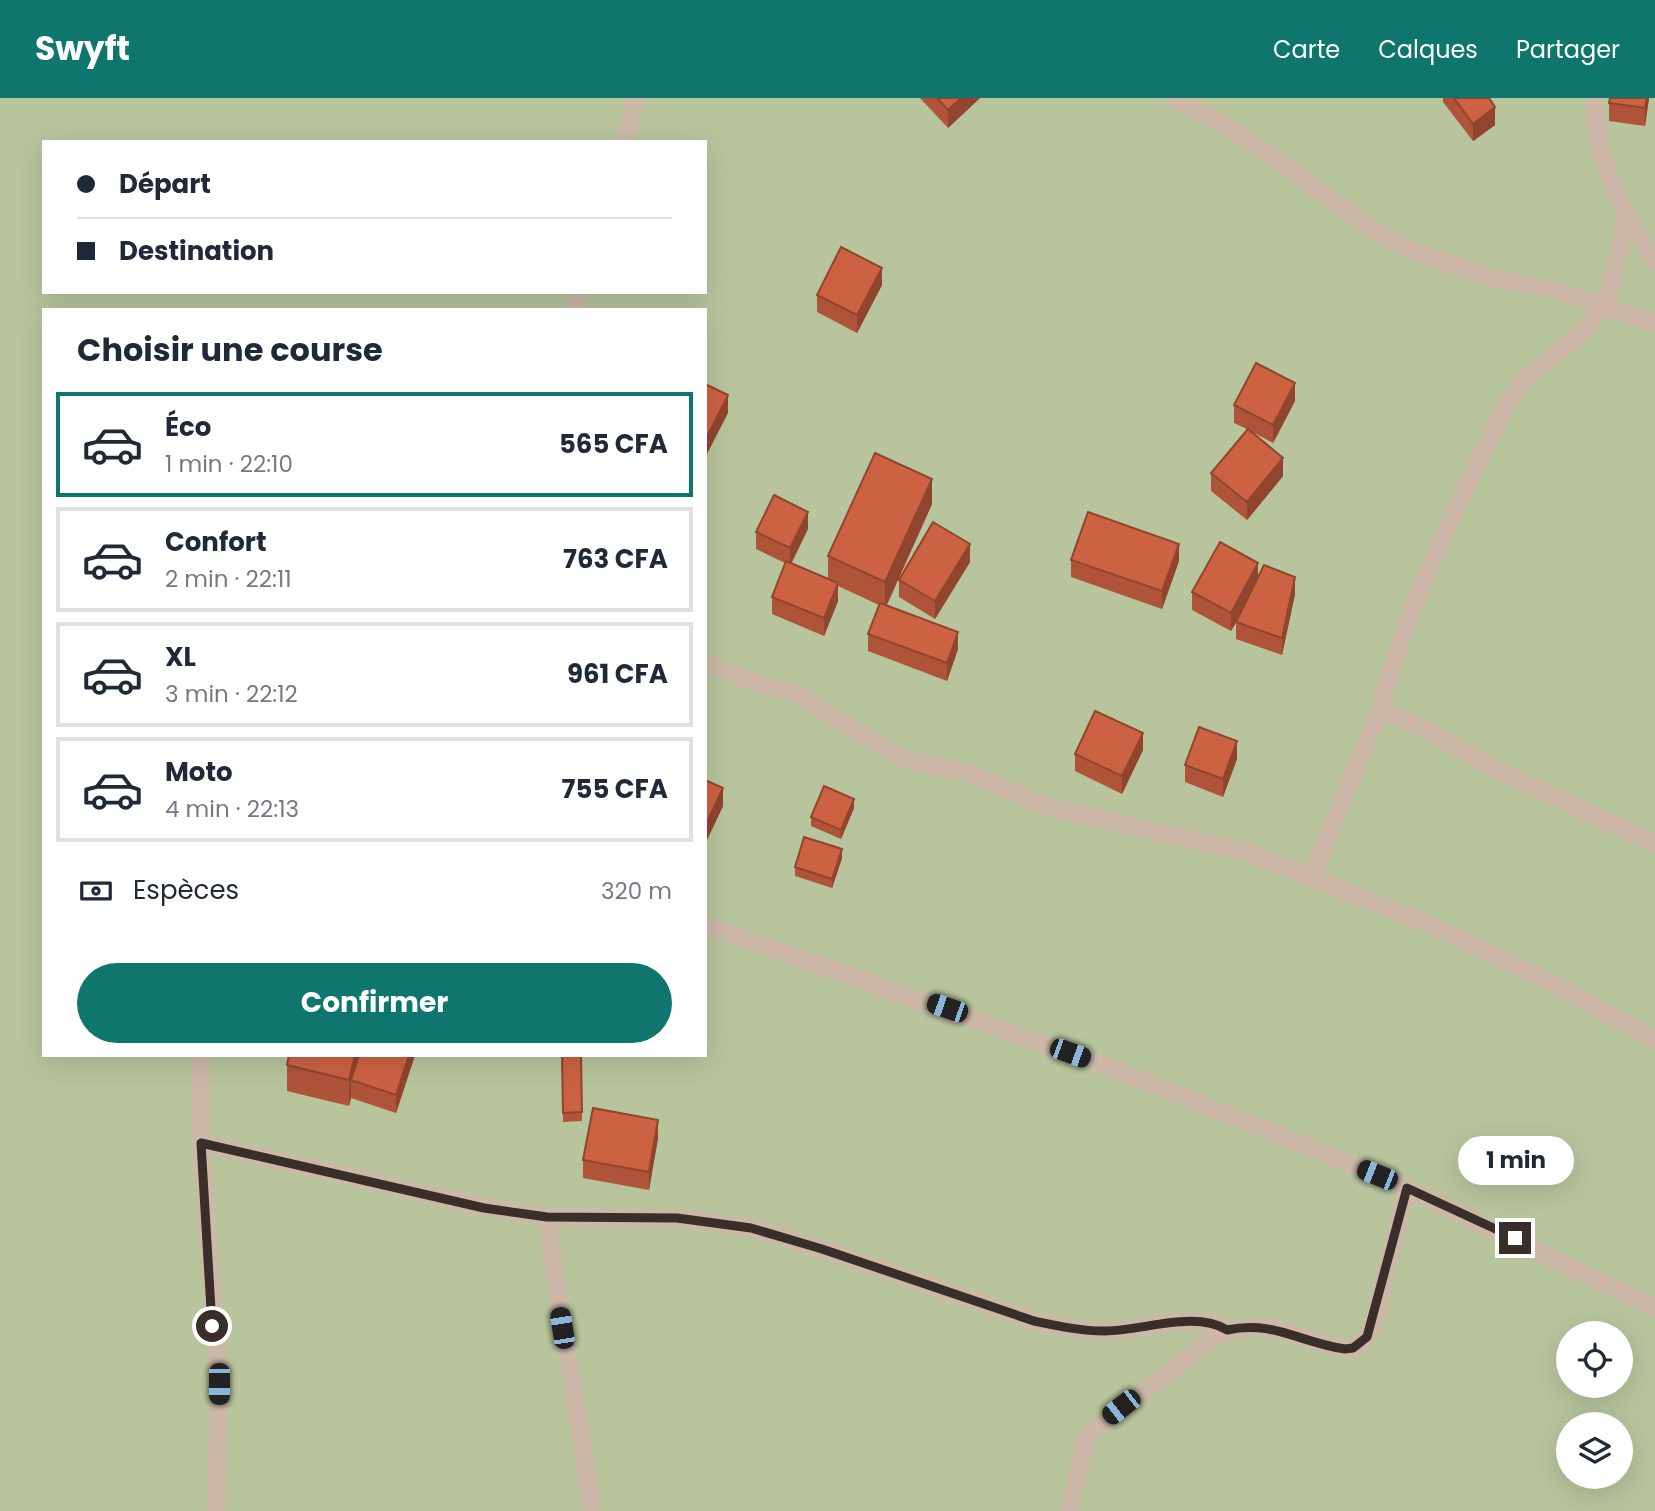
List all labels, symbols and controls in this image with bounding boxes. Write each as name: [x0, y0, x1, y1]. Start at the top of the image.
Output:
text: Swyft: [35, 25, 130, 72]
text: Carte: [1273, 33, 1340, 66]
text: Calques: [1378, 33, 1478, 66]
text: Partager: [1516, 33, 1620, 66]
text: Départ: [119, 166, 211, 202]
text: Destination: [119, 233, 274, 269]
text: Choisir une course: [77, 327, 383, 372]
text: Éco: [165, 409, 211, 445]
icon: car: [81, 413, 144, 476]
text: 565 CFA: [559, 426, 668, 462]
text: 1 min · 22:10: [165, 448, 293, 480]
text: Confort: [165, 524, 267, 560]
icon: car: [81, 528, 144, 591]
text: 763 CFA: [563, 541, 668, 577]
text: 2 min · 22:11: [165, 563, 292, 595]
text: XL: [165, 639, 196, 675]
icon: car: [81, 643, 144, 706]
text: 961 CFA: [567, 656, 668, 692]
text: 3 min · 22:12: [165, 678, 298, 710]
text: Moto: [165, 754, 233, 790]
icon: car: [81, 758, 144, 821]
text: 755 CFA: [562, 771, 668, 807]
text: 4 min · 22:13: [165, 793, 299, 825]
icon: cash: [77, 872, 115, 910]
text: Espèces: [133, 872, 239, 908]
text: 320 m: [601, 875, 672, 907]
button: Confirmer: [77, 963, 672, 1043]
car: [924, 991, 971, 1025]
car: [1047, 1036, 1094, 1070]
callout: 1 min: [1457, 1136, 1573, 1186]
text: 1 min: [1486, 1144, 1546, 1176]
car: [1354, 1157, 1401, 1193]
route end: [1499, 1222, 1531, 1254]
car: [549, 1306, 576, 1350]
route start: [196, 1310, 228, 1342]
map controls: [1556, 1321, 1633, 1489]
button: locate: [1556, 1321, 1633, 1398]
car: [209, 1363, 230, 1405]
car: [1098, 1386, 1145, 1428]
button: layers: [1556, 1412, 1633, 1489]

